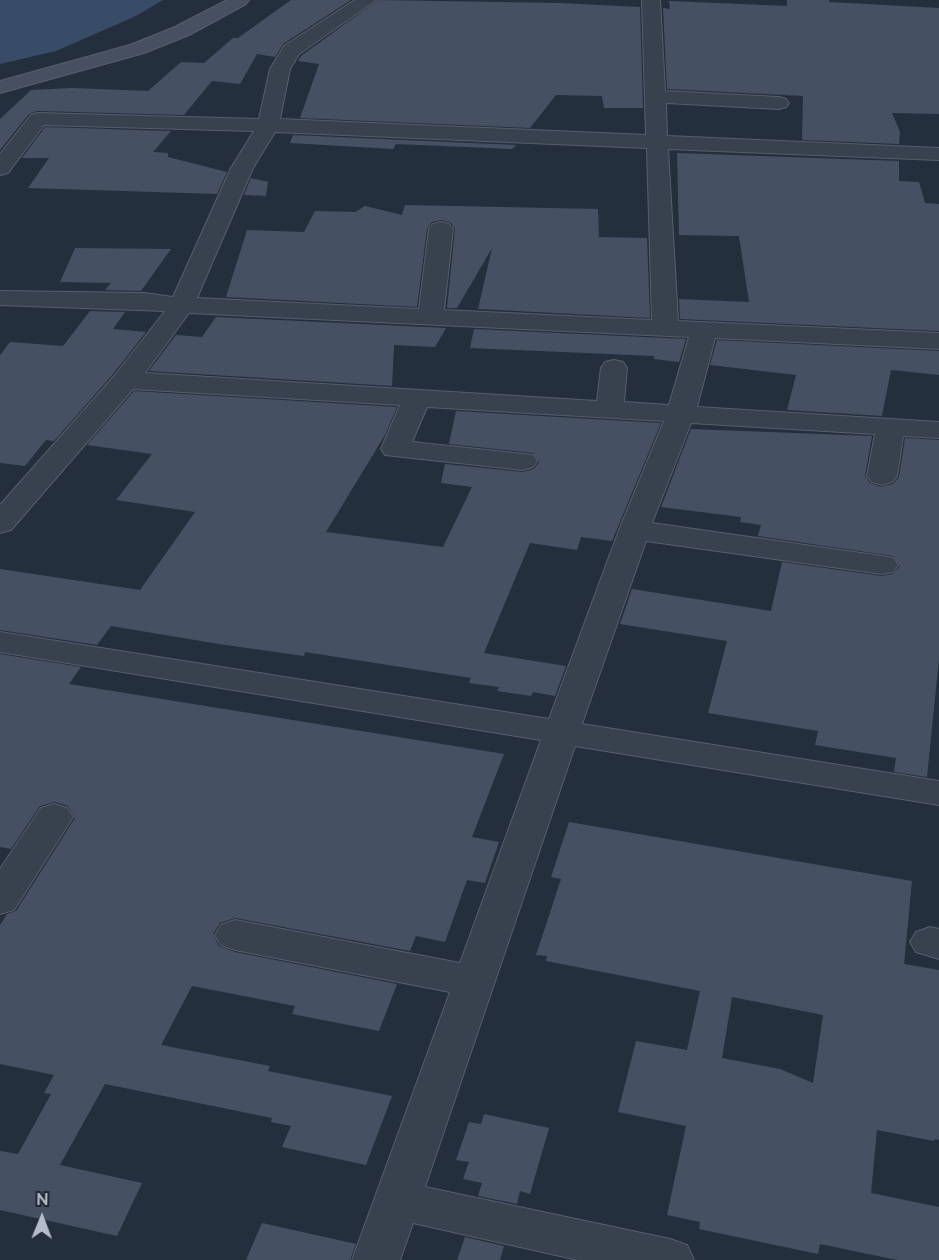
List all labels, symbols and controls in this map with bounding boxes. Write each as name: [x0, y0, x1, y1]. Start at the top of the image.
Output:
north arrow: [12, 1188, 72, 1248]
text: N: [36, 1190, 49, 1209]

